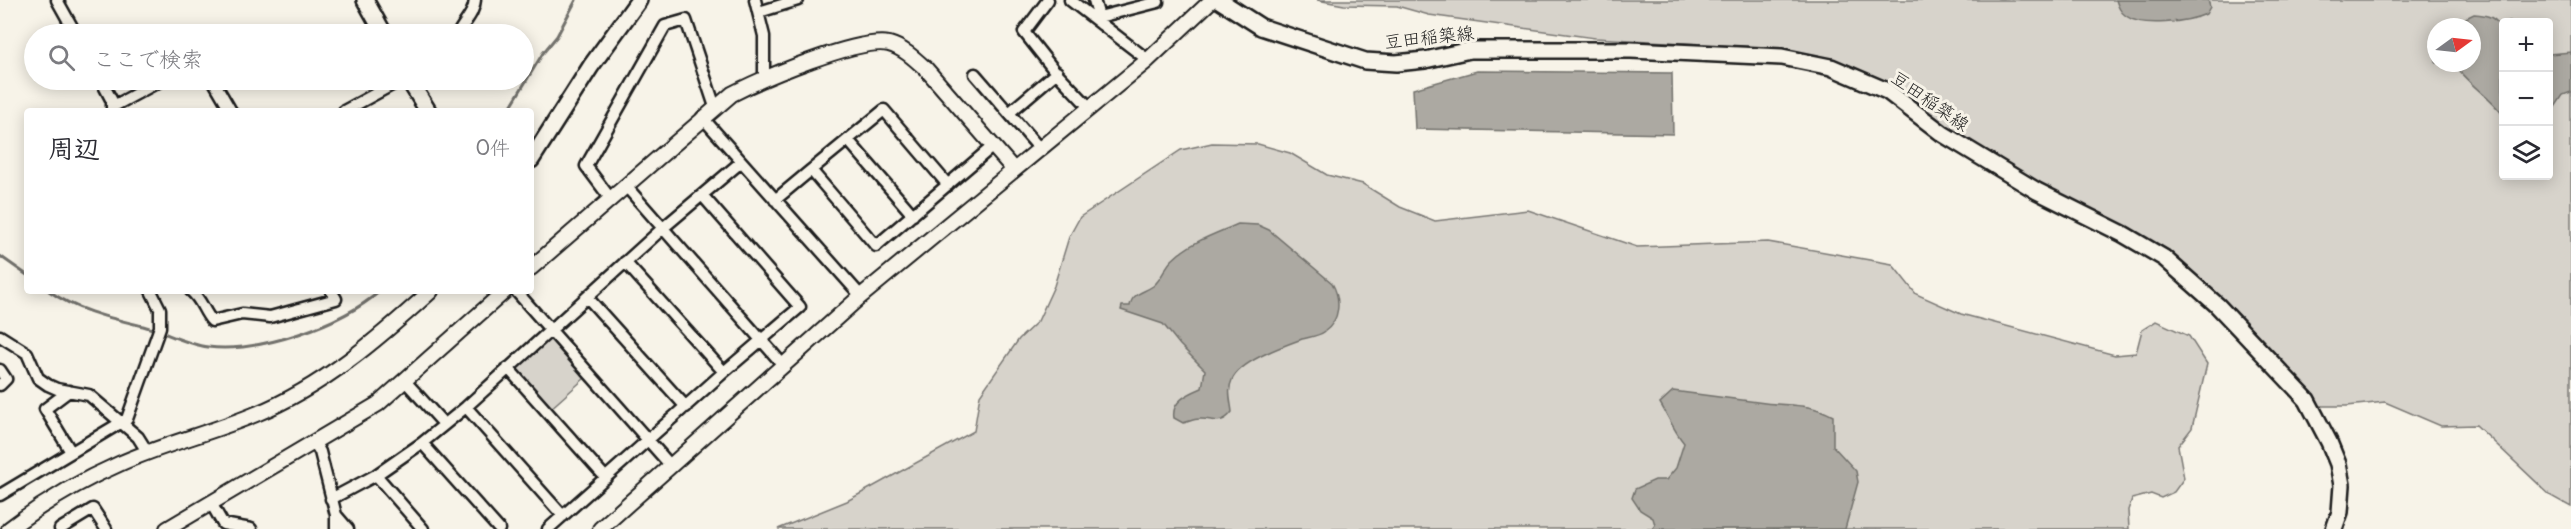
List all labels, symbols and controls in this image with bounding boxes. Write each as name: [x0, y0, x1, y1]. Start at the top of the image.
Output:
street label: 豆田稲築線: [1383, 18, 1475, 54]
north arrow: [2427, 18, 2481, 72]
map controls: [2499, 18, 2553, 180]
button: +: [2499, 18, 2553, 72]
search box: [24, 24, 534, 90]
icon: search: [45, 41, 78, 74]
text: ここで検索: [93, 41, 203, 74]
street label: 豆田稲築線: [1886, 63, 1976, 137]
button: −: [2499, 72, 2553, 126]
button: layers: [2499, 126, 2553, 180]
text: 周辺: [48, 128, 100, 167]
text: 0件: [475, 132, 510, 162]

